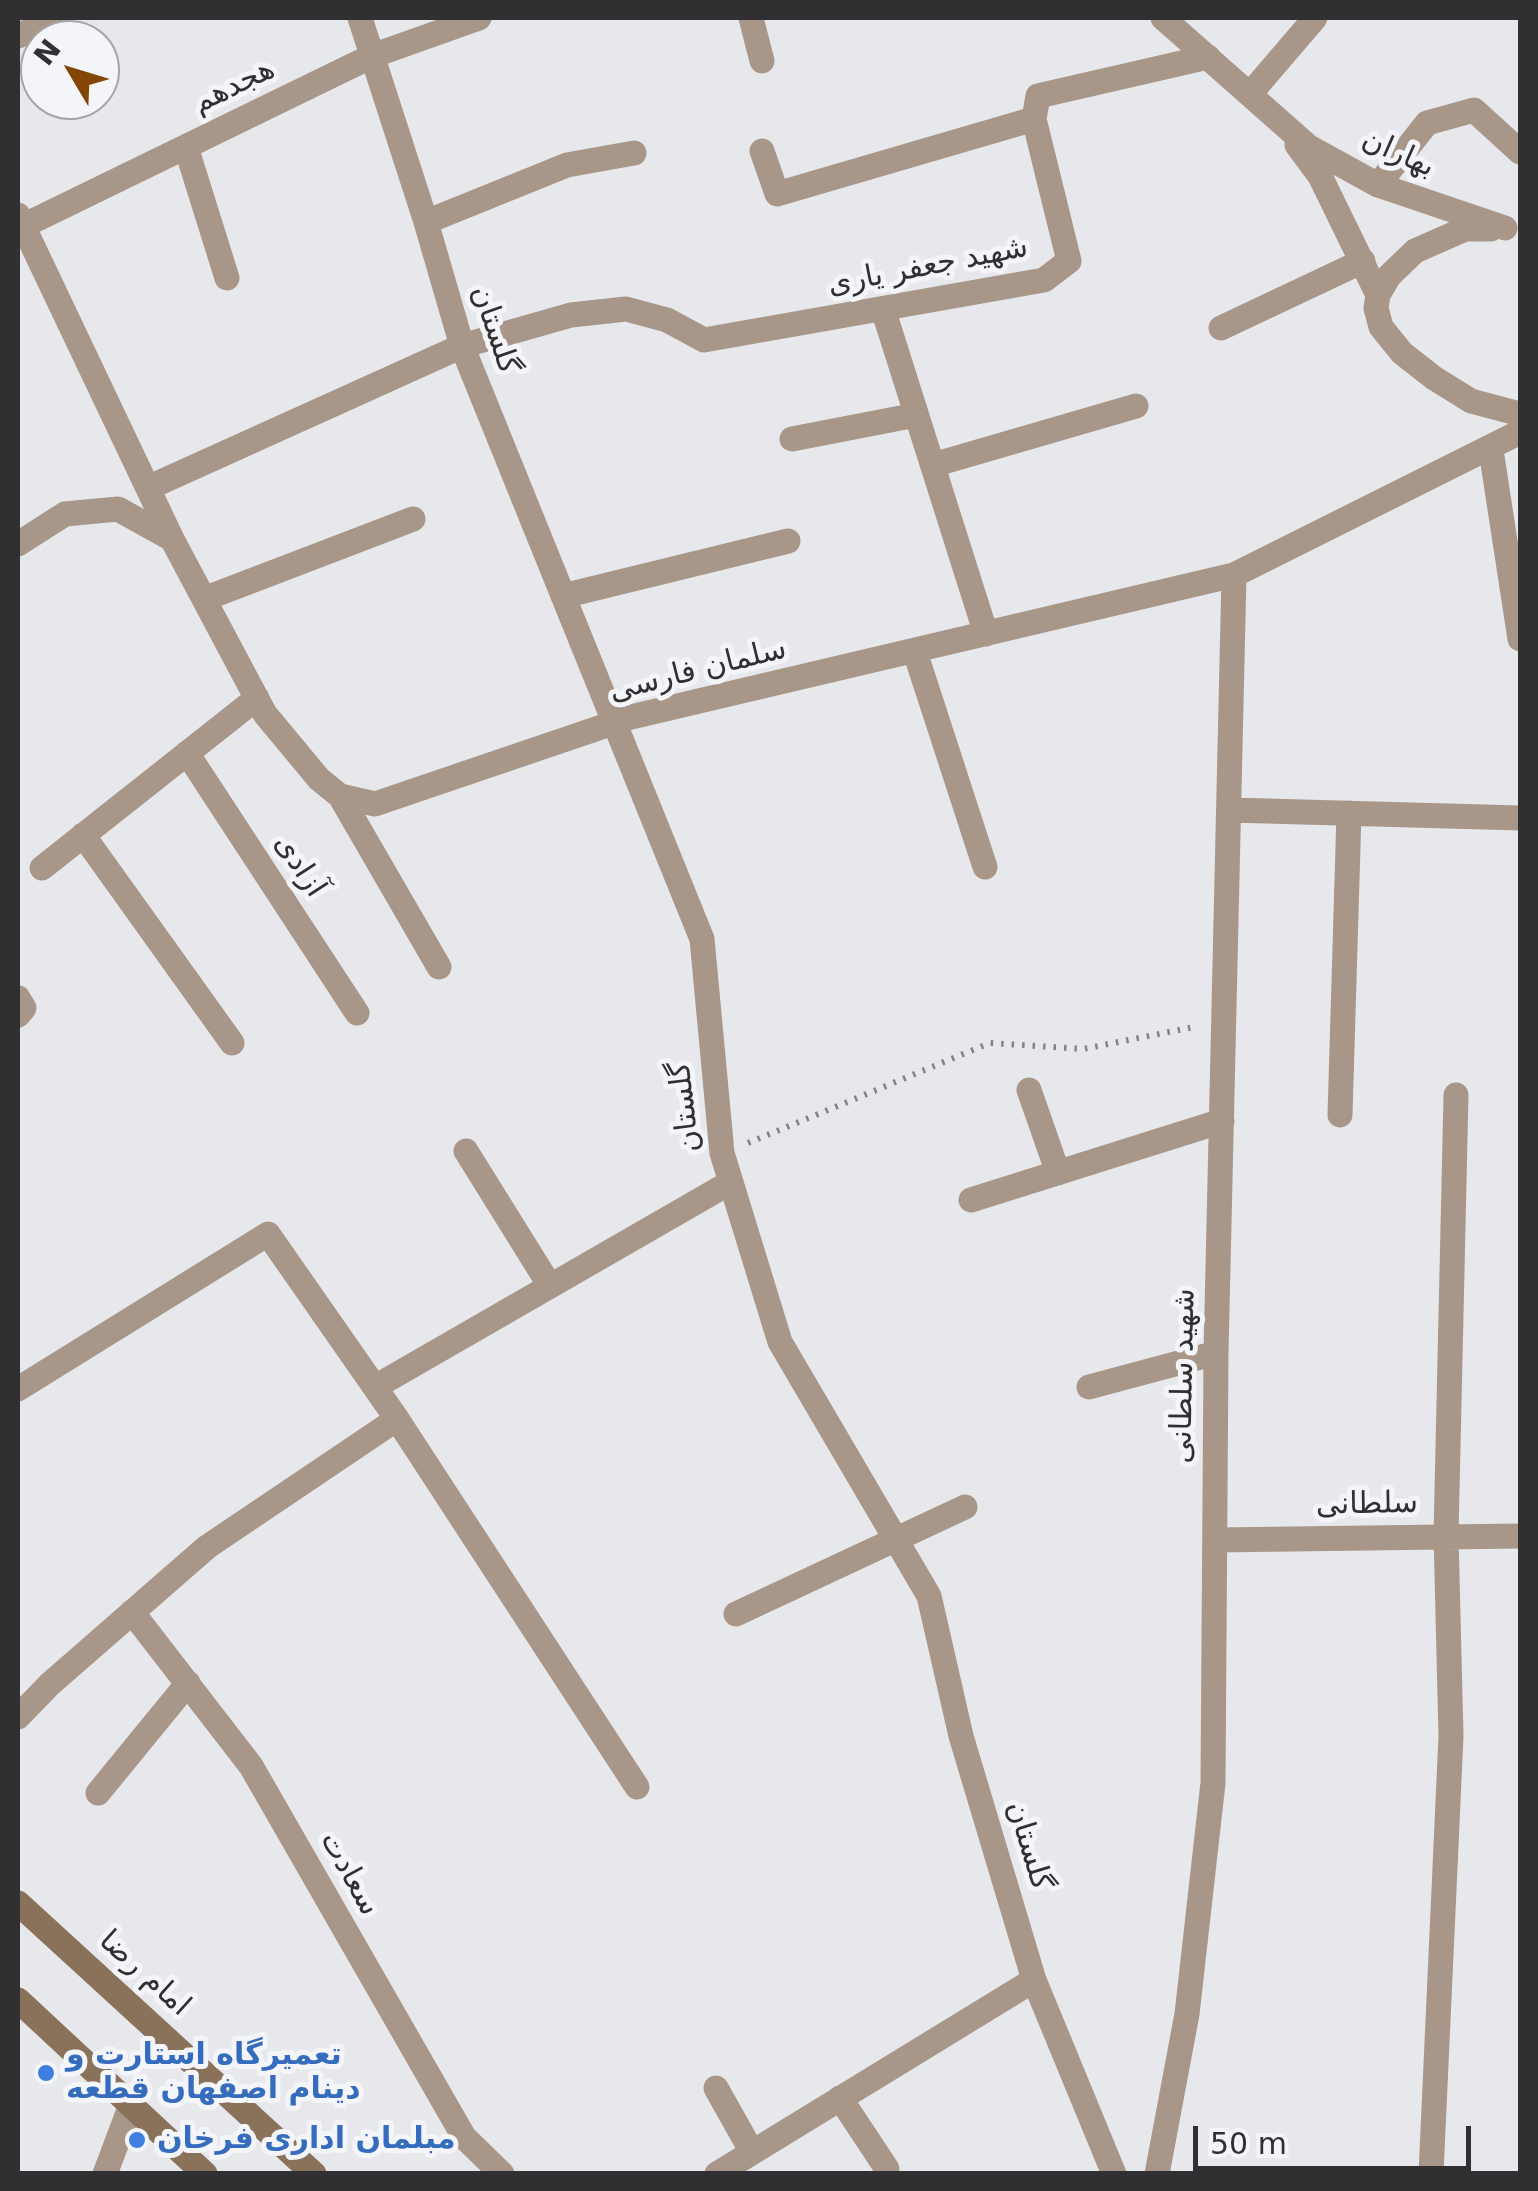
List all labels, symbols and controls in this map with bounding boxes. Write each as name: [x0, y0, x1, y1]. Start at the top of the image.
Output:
north arrow: [20, 20, 120, 120]
text: N: [27, 33, 68, 72]
street label: هجدهم: [187, 52, 281, 122]
street label: بهاران: [1356, 122, 1440, 186]
street label: شهید جعفر یاری: [825, 230, 1031, 304]
street label: گلستان: [462, 281, 526, 379]
street label: سلمان فارسی: [606, 632, 790, 710]
street label: آزادی: [265, 828, 333, 904]
street label: گلستان: [663, 1060, 709, 1154]
street label: شهید سلطانی: [1164, 1288, 1204, 1464]
street label: سلطانی: [1316, 1486, 1418, 1524]
street label: گلستان: [997, 1797, 1059, 1895]
street label: سعادت: [311, 1826, 387, 1922]
street label: امام رضا: [91, 1924, 197, 2024]
place label: تعمیرگاه استارت و دینام اصفهان قطعه: [66, 2038, 361, 2108]
marker: تعمیرگاه استارت و دینام اصفهان قطعه: [35, 2062, 57, 2084]
scale bar: [1198, 2106, 1476, 2168]
place label: مبلمان اداری فرخان: [157, 2122, 455, 2158]
text: 50 m: [1210, 2126, 1287, 2161]
marker: مبلمان اداری فرخان: [126, 2129, 148, 2151]

